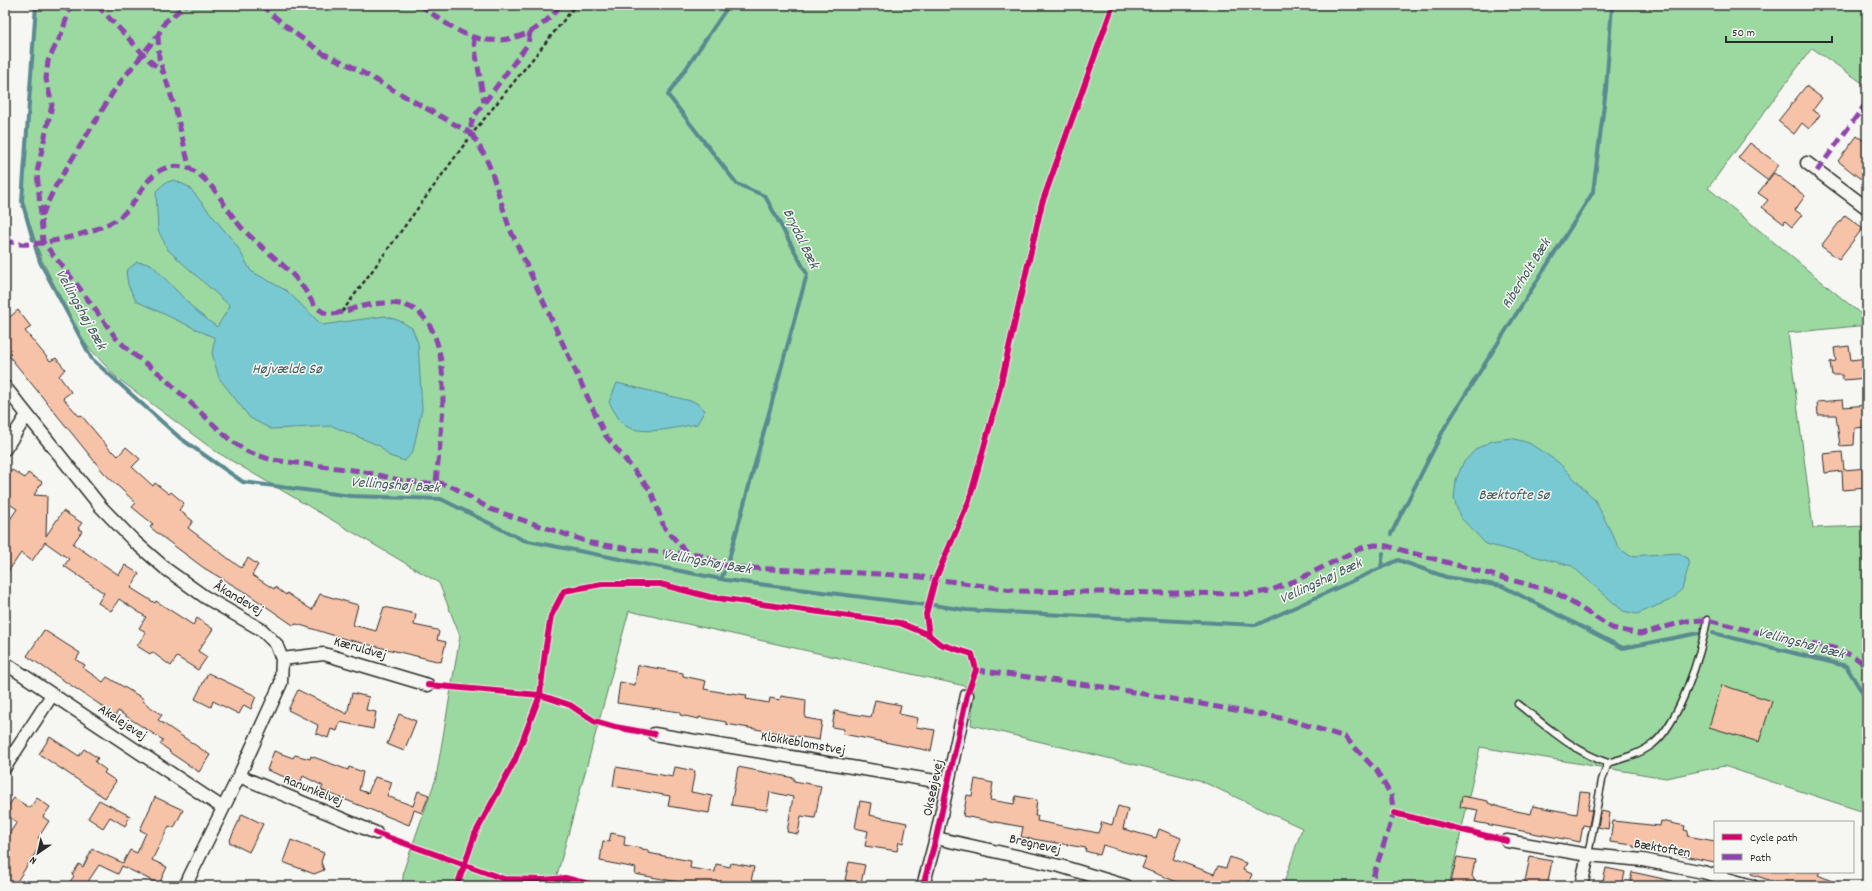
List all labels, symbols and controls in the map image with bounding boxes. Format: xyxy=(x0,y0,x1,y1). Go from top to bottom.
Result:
scale bar xyxy=(1726,18,1832,44)
text: 50 m xyxy=(1732,25,1755,42)
water label: Brydal Bæk xyxy=(776,205,825,274)
water label: Riberholt Bæk xyxy=(1497,233,1558,313)
water label: Vellingshøj Bæk xyxy=(49,266,112,356)
water label: Højvælde Sø xyxy=(252,359,323,381)
water label: Vellingshøj Bæk xyxy=(350,472,442,500)
water label: Bæktofte Sø xyxy=(1479,485,1551,507)
water label: Vellingshøj Bæk xyxy=(661,544,755,582)
water label: Vellingshøj Bæk xyxy=(1276,552,1368,611)
street label: Åkandevej xyxy=(209,577,267,621)
water label: Vellingshøj Bæk xyxy=(1755,622,1849,667)
street label: Kæruldvej xyxy=(331,632,389,666)
street label: Akelejevej xyxy=(94,700,150,746)
street label: Klokkeblomstvej xyxy=(759,727,847,761)
street label: Okseøjevej xyxy=(918,758,950,818)
street label: Ranunkelvej xyxy=(280,770,346,812)
legend xyxy=(1714,821,1854,873)
street label: Bregnevej xyxy=(1007,829,1063,861)
text: Cycle path xyxy=(1750,830,1798,847)
north arrow xyxy=(18,833,58,873)
street label: Bæktoften xyxy=(1632,834,1692,864)
text: Path xyxy=(1750,850,1771,867)
text: N xyxy=(26,851,40,868)

